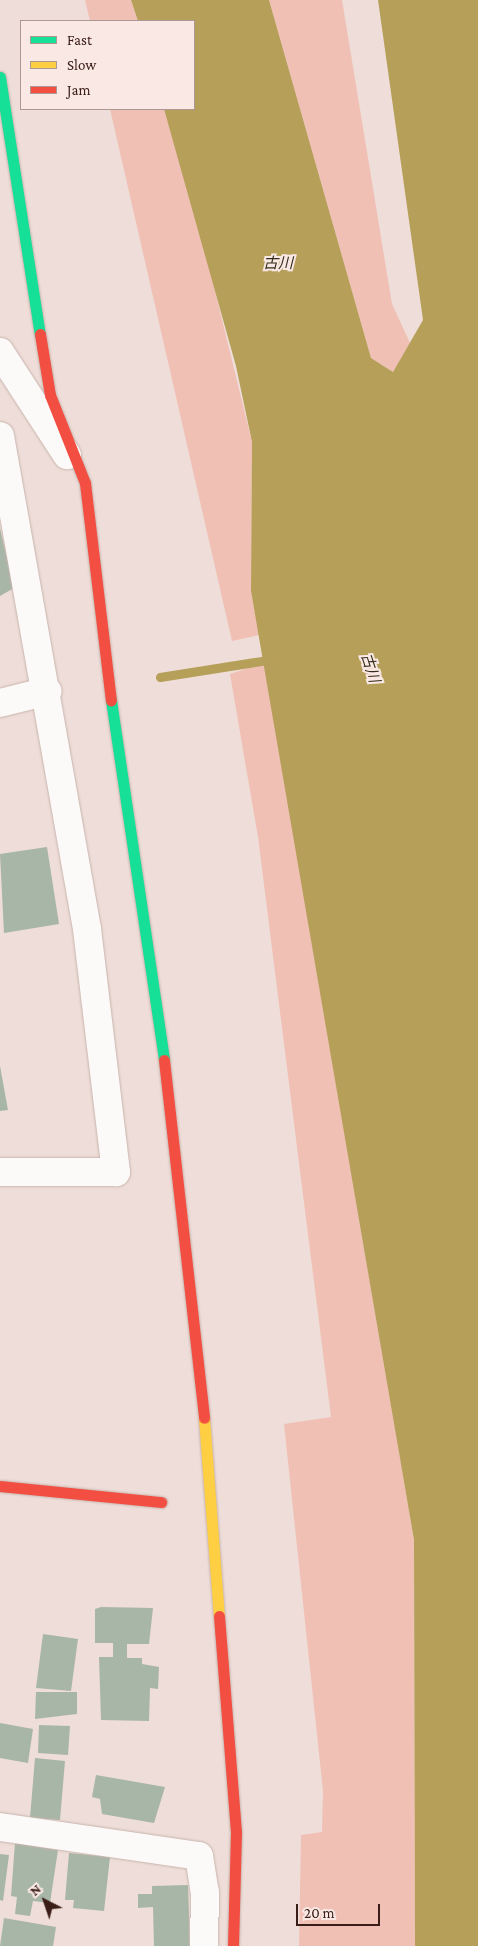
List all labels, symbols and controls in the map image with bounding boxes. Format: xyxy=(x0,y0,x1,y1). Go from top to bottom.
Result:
legend xyxy=(20,20,195,110)
text: Fast xyxy=(67,32,92,48)
text: Slow xyxy=(67,57,96,73)
text: Jam xyxy=(67,82,90,98)
water label: 古川 xyxy=(263,255,293,273)
water label: 古川 xyxy=(357,651,383,685)
north arrow xyxy=(20,1876,70,1926)
text: N xyxy=(26,1881,44,1899)
scale bar xyxy=(298,1894,382,1926)
text: 20 m xyxy=(304,1905,335,1921)

